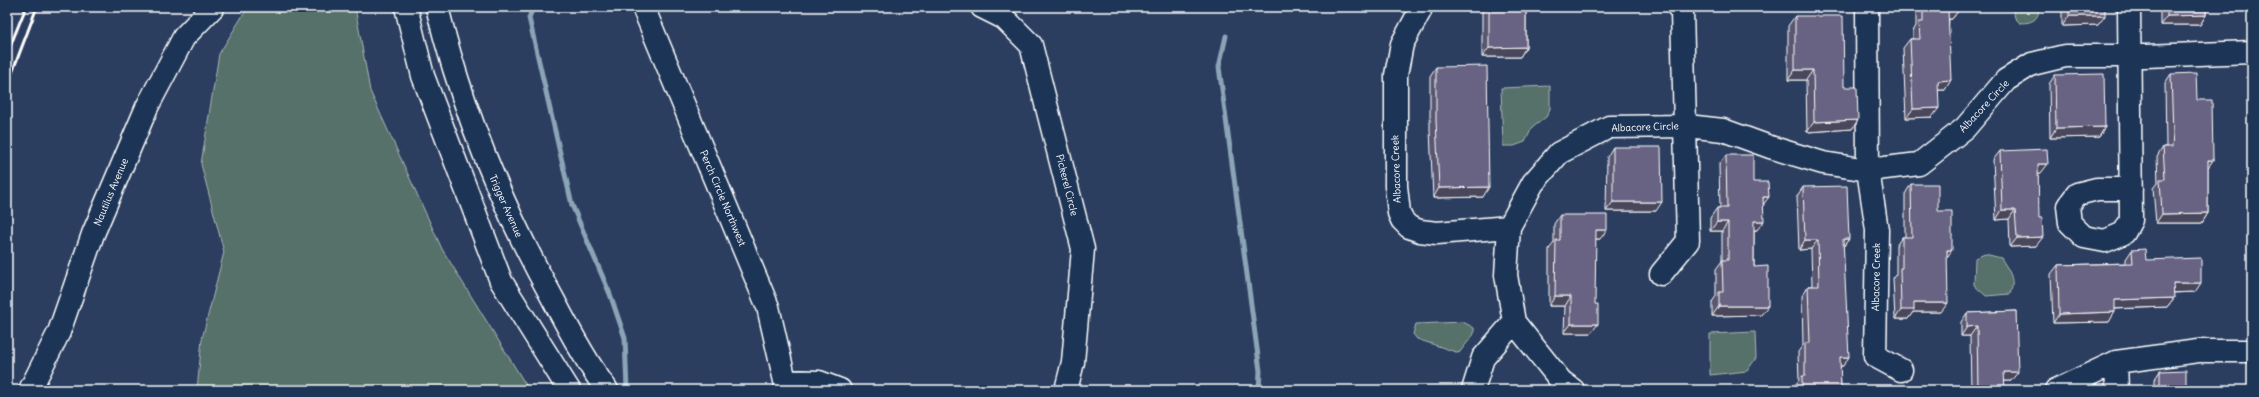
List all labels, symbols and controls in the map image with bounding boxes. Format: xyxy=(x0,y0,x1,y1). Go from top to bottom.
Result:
street label: Albacore Circle xyxy=(1956,77,2012,135)
street label: Albacore Circle xyxy=(1611,119,1679,135)
street label: Albacore Creek xyxy=(1388,135,1404,203)
street label: Perch Circle Northwest xyxy=(697,148,749,248)
street label: Pickerel Circle xyxy=(1053,153,1081,217)
street label: Nautilus Avenue xyxy=(91,156,131,228)
street label: Trigger Avenue xyxy=(486,173,526,239)
street label: Albacore Creek xyxy=(1869,243,1883,311)

